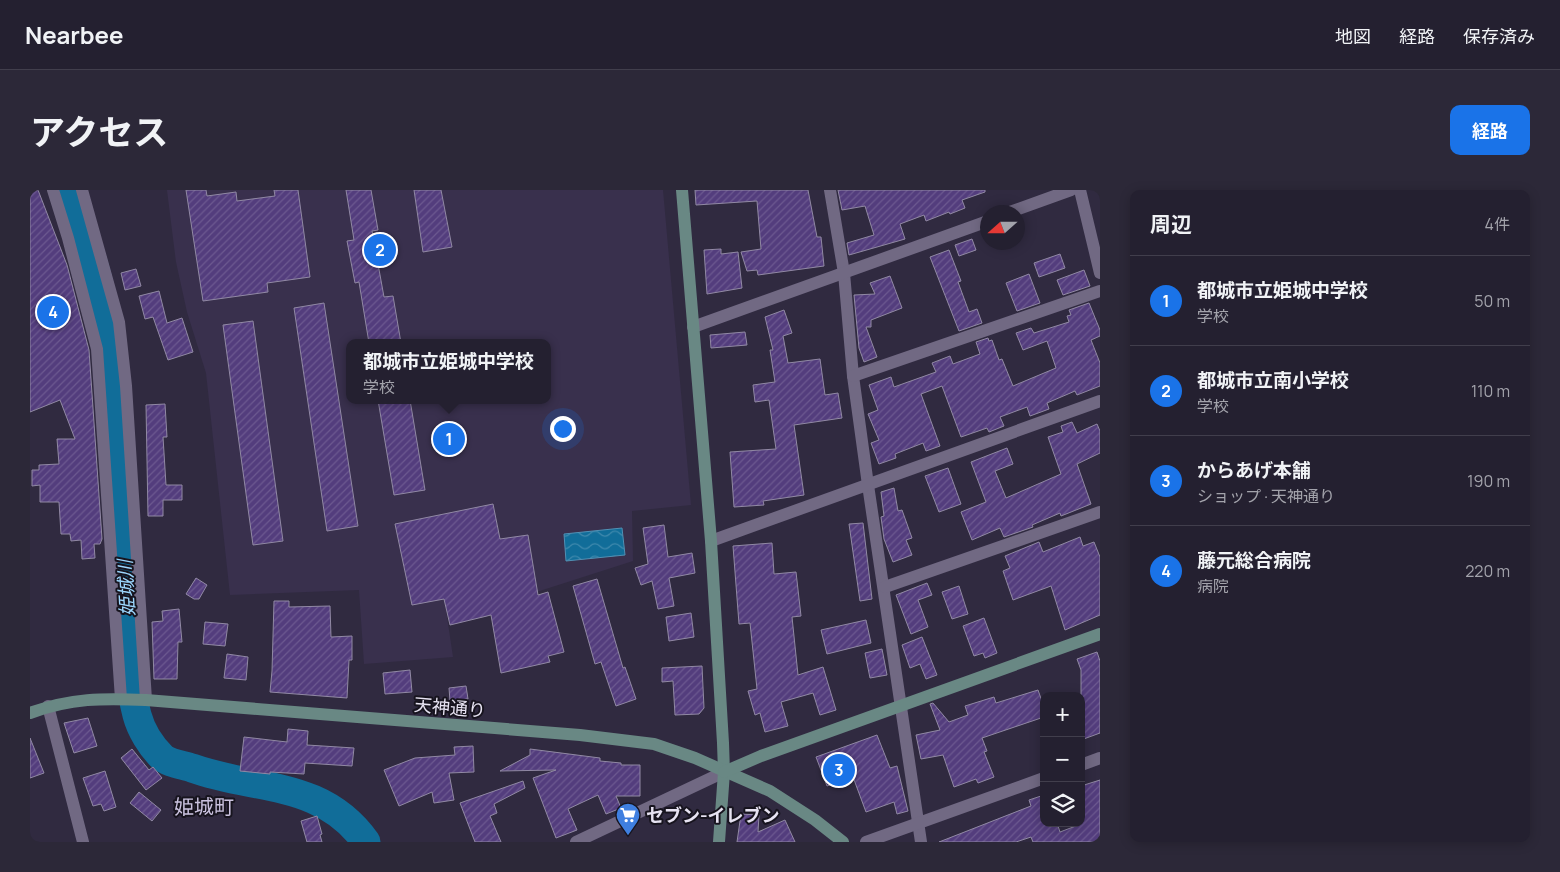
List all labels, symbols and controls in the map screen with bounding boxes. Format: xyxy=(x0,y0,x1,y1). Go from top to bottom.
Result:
text: Nearbee xyxy=(25,18,124,51)
text: 地図 xyxy=(1335,24,1371,48)
text: 経路 xyxy=(1399,24,1435,48)
text: 保存済み xyxy=(1463,24,1535,48)
button: 経路 xyxy=(1450,105,1530,155)
text: アクセス xyxy=(30,108,168,156)
north arrow xyxy=(980,205,1025,250)
text: 周辺 xyxy=(1150,210,1192,238)
text: 4件 xyxy=(1485,213,1510,235)
pin: 2 xyxy=(364,231,396,269)
text: 都城市立姫城中学校 xyxy=(1197,277,1368,303)
text: 1 xyxy=(1162,290,1170,312)
text: 50 m xyxy=(1474,290,1510,312)
pin: 4 xyxy=(37,293,69,331)
text: 学校 xyxy=(1197,305,1229,327)
popup xyxy=(346,339,551,404)
text: 都城市立姫城中学校 xyxy=(363,348,534,374)
text: 都城市立南小学校 xyxy=(1197,367,1349,393)
text: 学校 xyxy=(363,376,395,398)
text: 2 xyxy=(1161,380,1171,402)
text: 110 m xyxy=(1471,380,1510,402)
text: 学校 xyxy=(1197,395,1229,417)
your location xyxy=(550,416,576,442)
pin: 1 xyxy=(433,420,465,458)
text: からあげ本舗 xyxy=(1197,457,1311,483)
text: 3 xyxy=(1161,470,1171,492)
text: 190 m xyxy=(1467,470,1510,492)
text: ショップ · 天神通り xyxy=(1197,485,1335,507)
text: 藤元総合病院 xyxy=(1197,547,1311,573)
water label: 姫城川 xyxy=(111,557,140,617)
text: 4 xyxy=(1161,560,1171,582)
text: 220 m xyxy=(1465,560,1510,582)
text: 病院 xyxy=(1197,575,1229,597)
street label: 天神通り xyxy=(413,692,487,722)
map controls xyxy=(1040,692,1085,827)
button: + xyxy=(1040,692,1085,737)
button: − xyxy=(1040,737,1085,782)
pin: 3 xyxy=(823,751,855,789)
button: layers xyxy=(1040,782,1085,827)
district label: 姫城町 xyxy=(174,793,234,820)
supermarket icon: セブン-イレブン xyxy=(615,802,641,836)
place label: セブン-イレブン xyxy=(646,803,780,827)

